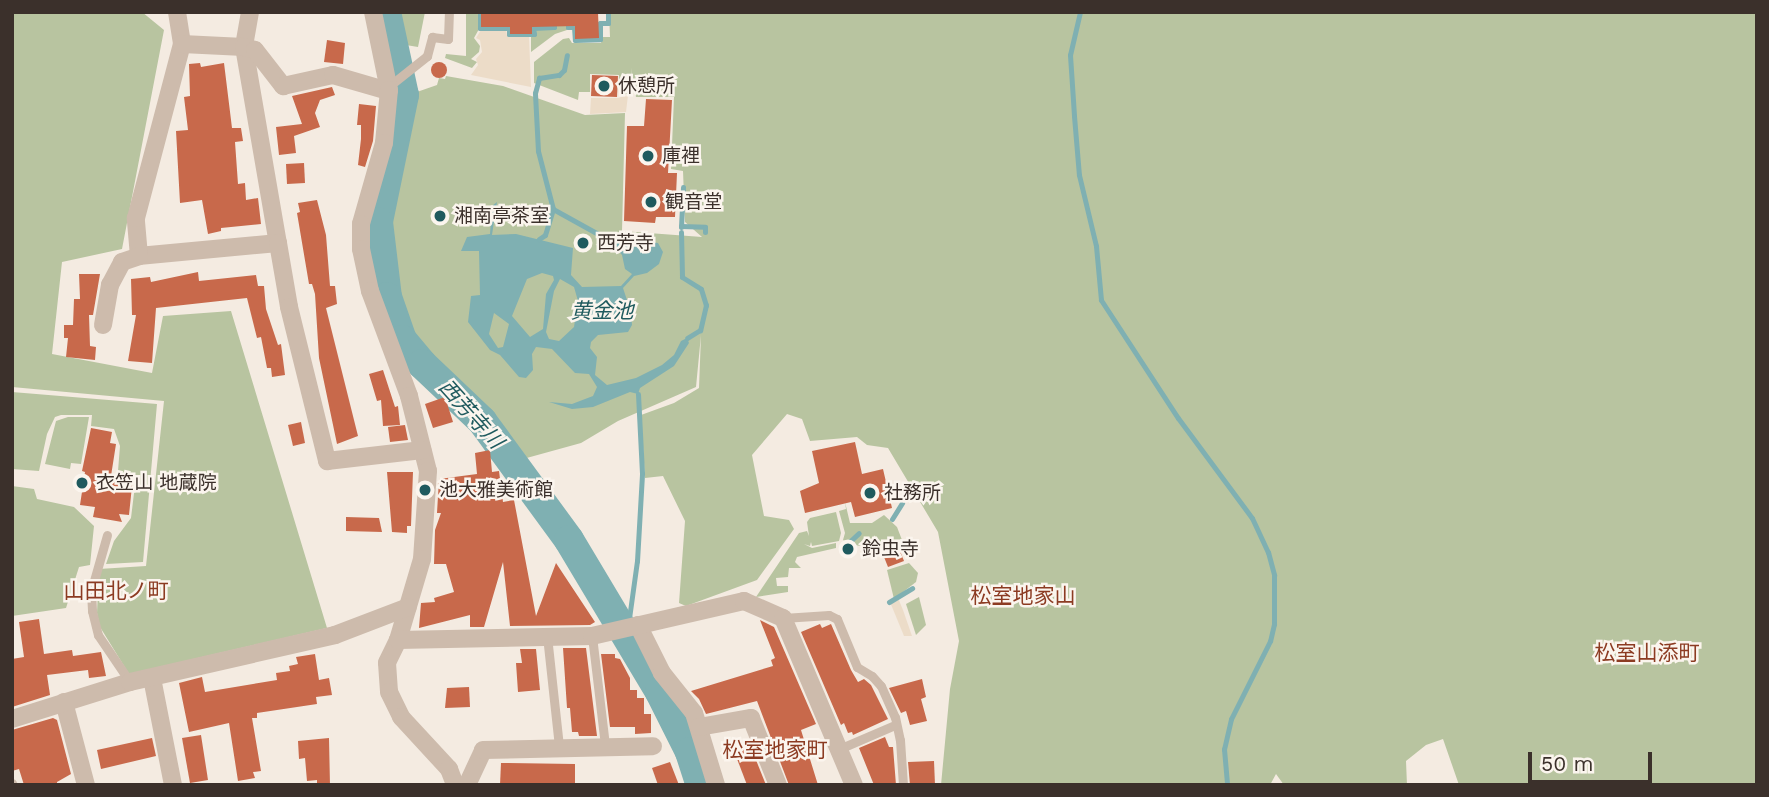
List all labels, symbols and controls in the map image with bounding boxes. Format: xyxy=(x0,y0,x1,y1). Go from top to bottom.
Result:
place label: 休憩所 xyxy=(618,75,675,97)
marker: 休憩所 xyxy=(596,78,612,94)
place label: 庫裡 xyxy=(662,145,700,167)
marker: 庫裡 xyxy=(640,148,656,164)
place label: 観音堂 xyxy=(665,191,722,213)
marker: 観音堂 xyxy=(643,194,659,210)
place label: 湘南亭茶室 xyxy=(454,205,549,227)
marker: 湘南亭茶室 xyxy=(432,208,448,224)
place label: 西芳寺 xyxy=(597,232,654,254)
marker: 西芳寺 xyxy=(575,235,591,251)
water label: 黄金池 xyxy=(571,298,633,324)
water label: 西芳寺川 xyxy=(434,374,508,454)
place label: 衣笠山 地蔵院 xyxy=(96,472,216,494)
marker: 衣笠山 地蔵院 xyxy=(74,475,90,491)
place label: 池大雅美術館 xyxy=(439,479,553,501)
marker: 池大雅美術館 xyxy=(417,482,433,498)
place label: 社務所 xyxy=(884,482,941,504)
marker: 社務所 xyxy=(862,485,878,501)
place label: 鈴虫寺 xyxy=(862,538,919,560)
marker: 鈴虫寺 xyxy=(840,541,856,557)
district label: 山田北ノ町 xyxy=(64,578,168,604)
district label: 松室地家山 xyxy=(971,583,1075,609)
district label: 松室山添町 xyxy=(1595,640,1699,666)
district label: 松室地家町 xyxy=(723,737,827,763)
scale bar xyxy=(1531,738,1655,782)
text: 50 m xyxy=(1541,751,1593,776)

